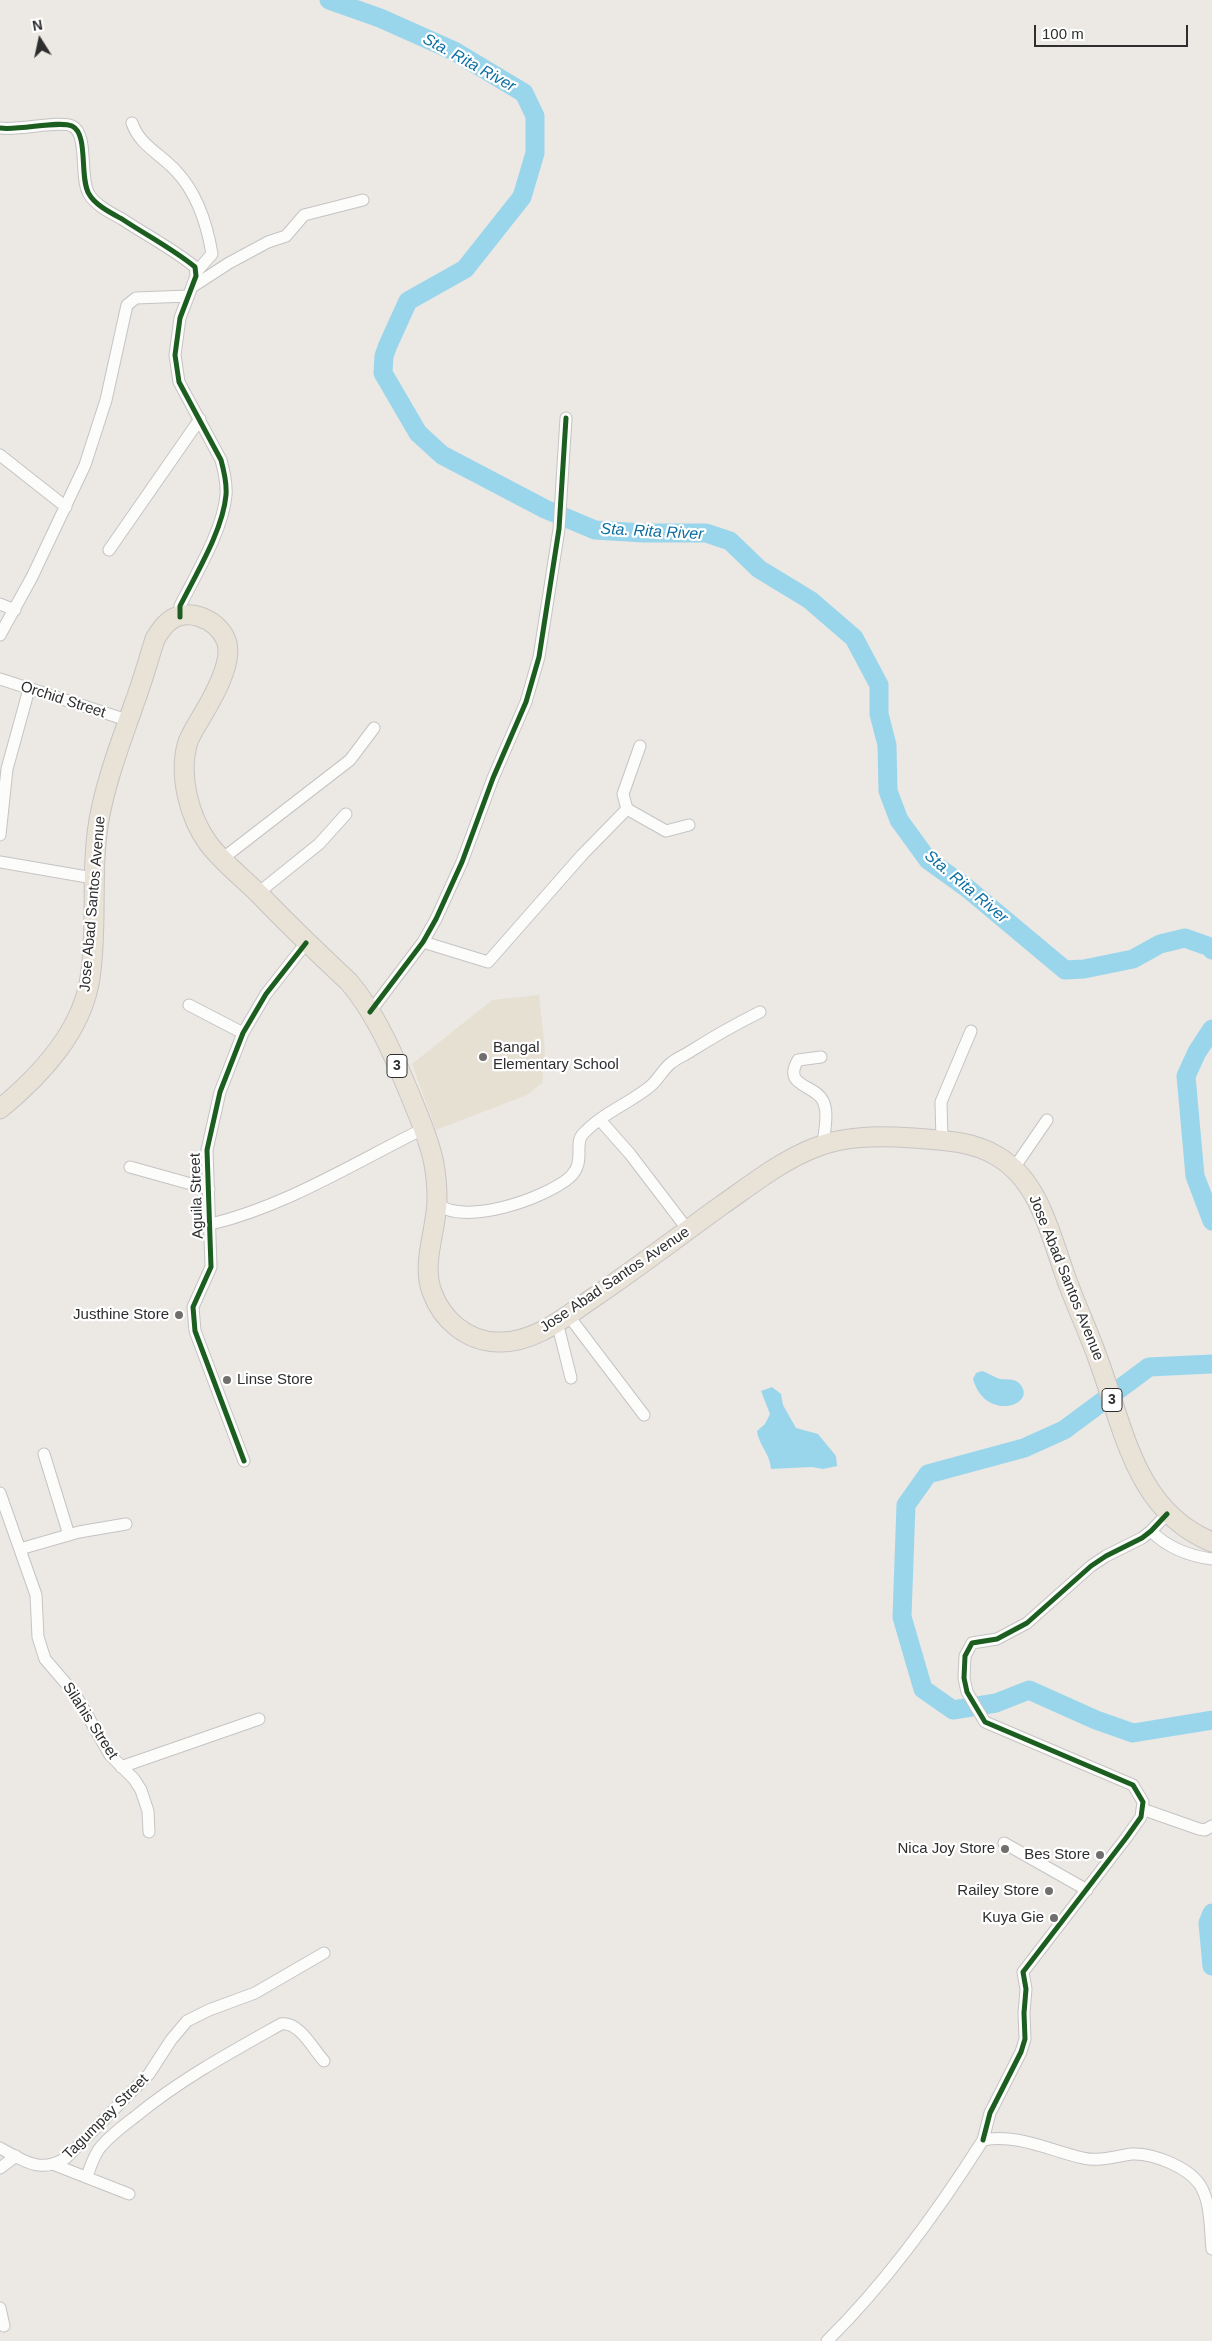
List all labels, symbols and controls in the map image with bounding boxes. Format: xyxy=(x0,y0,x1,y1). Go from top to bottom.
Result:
north arrow xyxy=(15,15,65,65)
scale bar xyxy=(1037,15,1191,47)
text: N xyxy=(31,16,44,34)
text: 100 m xyxy=(1042,25,1084,42)
water label: Sta. Rita River xyxy=(419,30,519,96)
water label: Sta. Rita River xyxy=(600,520,704,544)
street label: Orchid Street xyxy=(18,678,108,722)
street label: Jose Abad Santos Avenue xyxy=(76,815,110,993)
water label: Sta. Rita River xyxy=(920,846,1012,928)
place label: Bangal Elementary School xyxy=(493,1039,619,1074)
marker: Bangal Elementary School xyxy=(477,1051,489,1063)
road number: 3 xyxy=(387,1054,407,1078)
street label: Aguila Street xyxy=(187,1153,207,1239)
street label: Jose Abad Santos Avenue xyxy=(1025,1193,1107,1363)
street label: Jose Abad Santos Avenue xyxy=(537,1223,693,1337)
place label: Justhine Store xyxy=(73,1306,169,1324)
marker: Justhine Store xyxy=(173,1309,185,1321)
place label: Linse Store xyxy=(237,1371,313,1389)
marker: Linse Store xyxy=(221,1374,233,1386)
road number: 3 xyxy=(1102,1388,1122,1412)
street label: Silahis Street xyxy=(58,1679,122,1763)
place label: Nica Joy Store xyxy=(897,1840,995,1858)
marker: Nica Joy Store xyxy=(999,1843,1011,1855)
place label: Bes Store xyxy=(1024,1846,1090,1864)
marker: Bes Store xyxy=(1094,1849,1106,1861)
place label: Railey Store xyxy=(957,1882,1039,1900)
marker: Railey Store xyxy=(1043,1885,1055,1897)
place label: Kuya Gie xyxy=(982,1909,1044,1927)
marker: Kuya Gie xyxy=(1048,1912,1060,1924)
street label: Tagumpay Street xyxy=(60,2071,152,2163)

